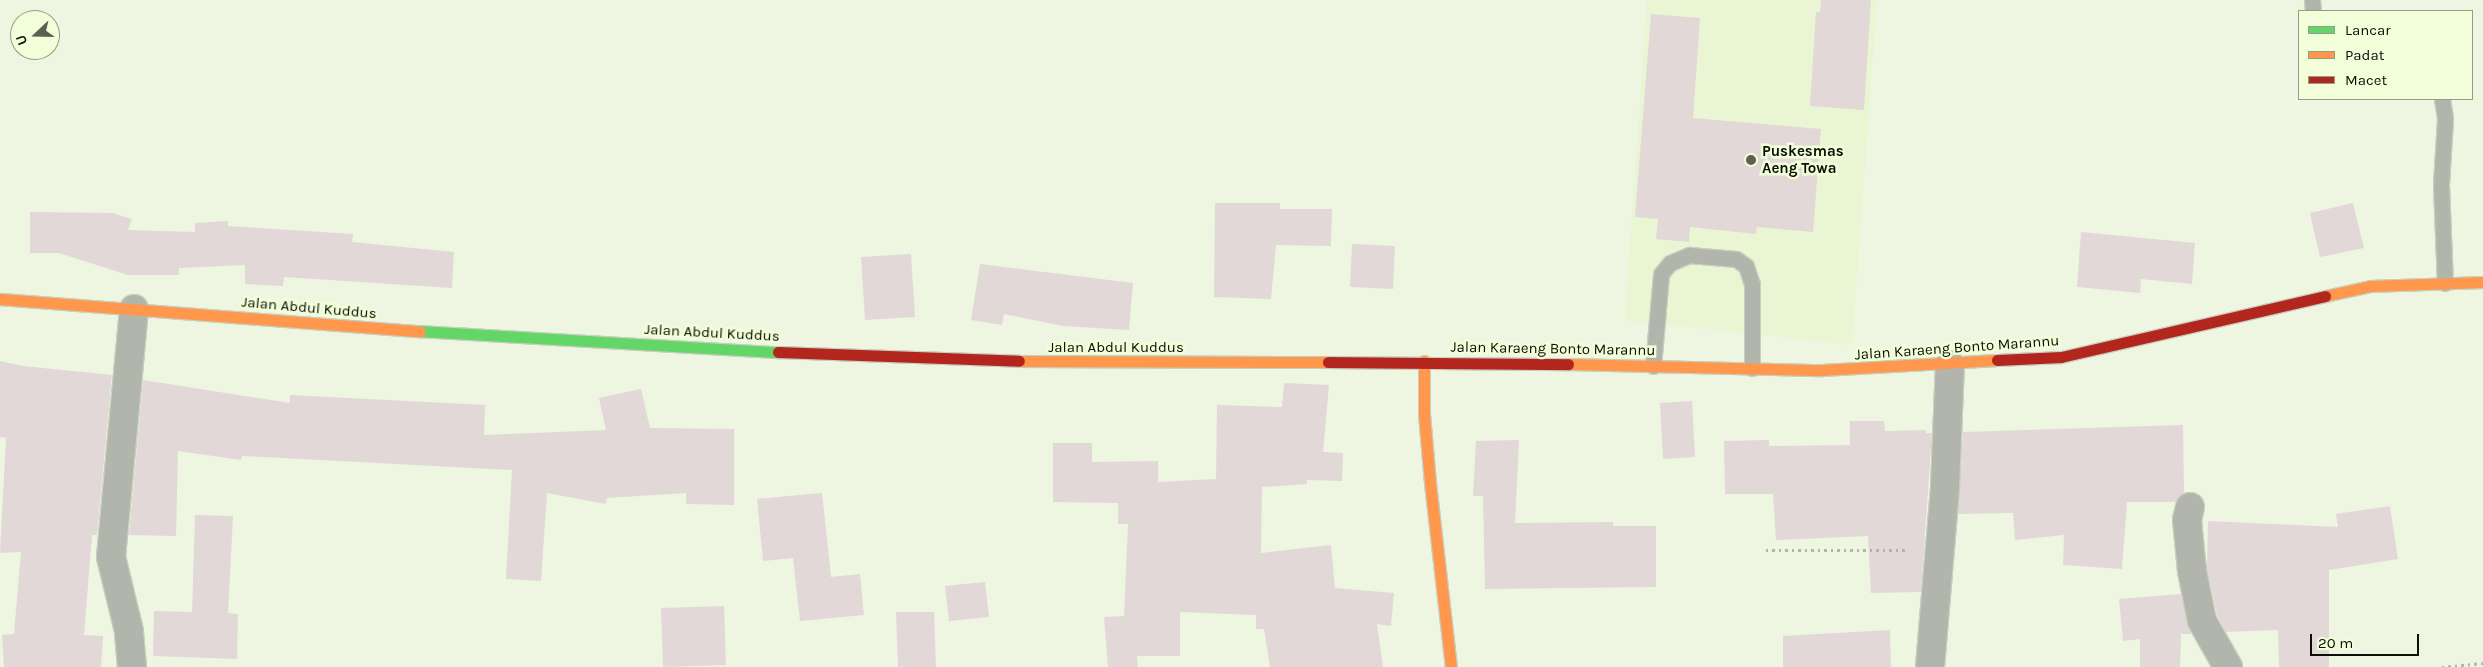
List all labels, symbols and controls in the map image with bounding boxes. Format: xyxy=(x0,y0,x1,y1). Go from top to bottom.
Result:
north arrow xyxy=(10,10,60,60)
legend xyxy=(2298,10,2473,100)
text: Lancar xyxy=(2345,21,2391,39)
text: U xyxy=(12,33,31,48)
text: Padat xyxy=(2345,46,2384,64)
text: Macet xyxy=(2345,71,2387,89)
place label: Puskesmas Aeng Towa xyxy=(1762,142,1844,177)
marker: Puskesmas Aeng Towa xyxy=(1744,153,1758,167)
street label: Jalan Abdul Kuddus xyxy=(241,293,377,323)
street label: Jalan Abdul Kuddus xyxy=(644,320,780,346)
street label: Jalan Karaeng Bonto Marannu xyxy=(1854,332,2060,364)
street label: Jalan Karaeng Bonto Marannu xyxy=(1450,338,1656,360)
street label: Jalan Abdul Kuddus xyxy=(1048,339,1184,357)
scale bar xyxy=(2313,624,2422,656)
text: 20 m xyxy=(2318,634,2353,652)

